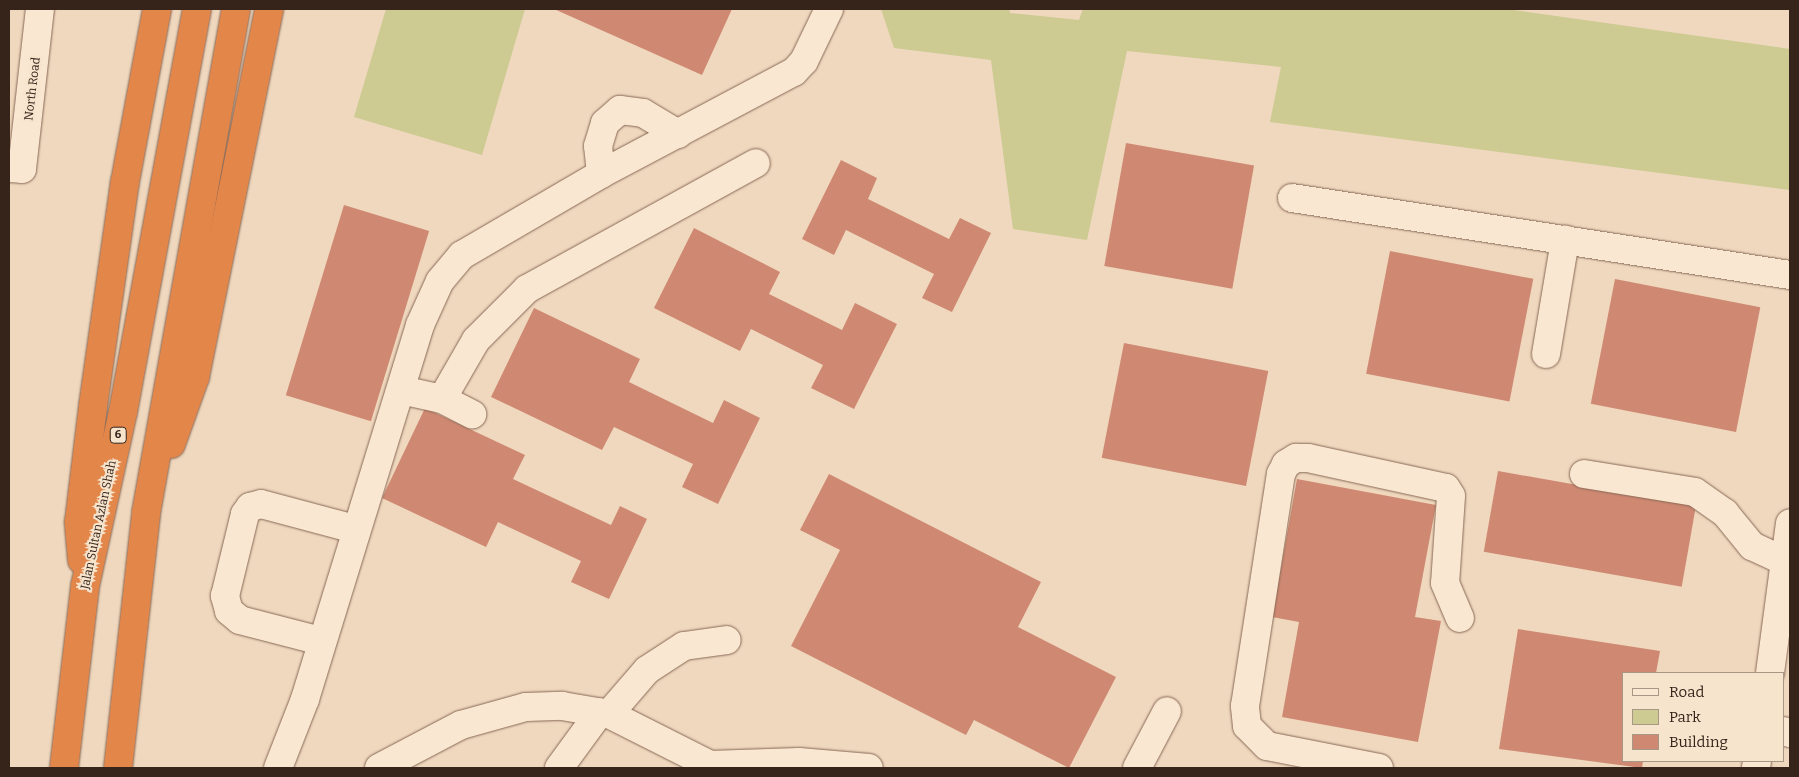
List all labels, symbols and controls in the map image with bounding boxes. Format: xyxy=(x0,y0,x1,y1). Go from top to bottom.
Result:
street label: North Road xyxy=(22,56,44,122)
road number: 6 xyxy=(109,426,127,444)
street label: Jalan Sultan Azlan Shah xyxy=(78,459,120,591)
legend xyxy=(1622,672,1784,762)
text: Road xyxy=(1669,683,1704,701)
text: Park xyxy=(1669,708,1701,726)
text: Building xyxy=(1669,733,1728,751)

